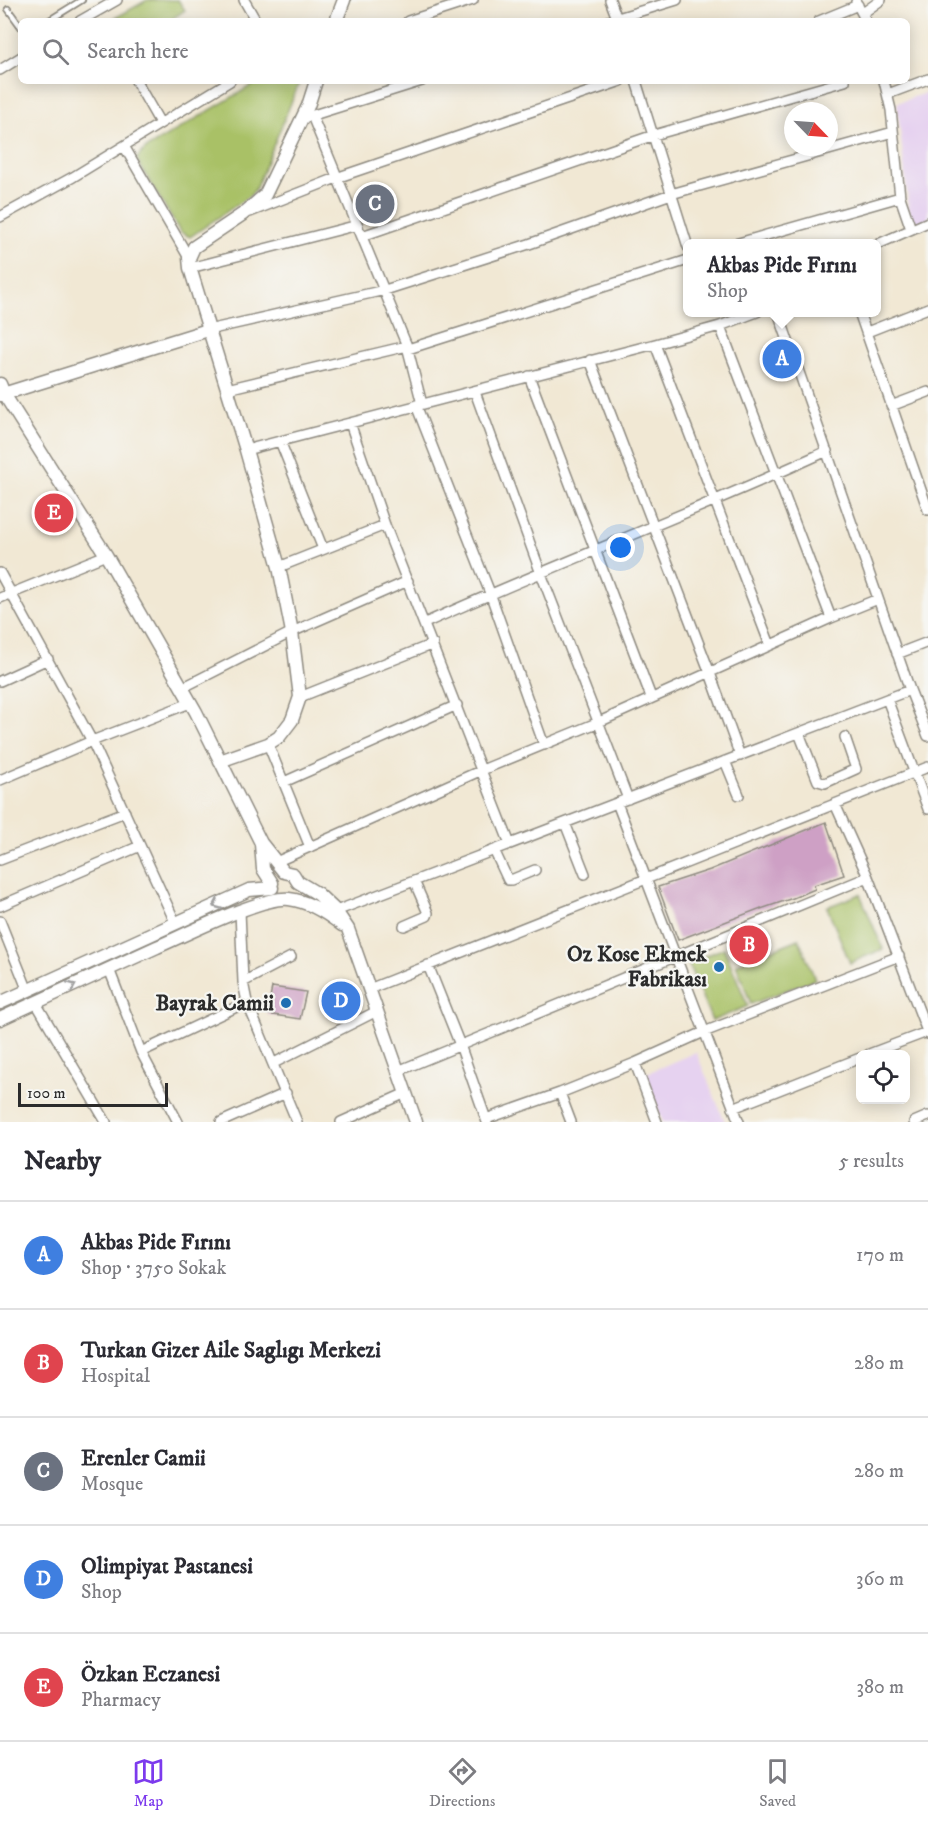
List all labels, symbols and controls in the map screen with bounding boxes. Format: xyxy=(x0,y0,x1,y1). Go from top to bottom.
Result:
search box xyxy=(18,18,910,84)
icon: search xyxy=(39,35,72,68)
text: Search here xyxy=(87,38,189,65)
north arrow xyxy=(784,102,838,156)
pin: C xyxy=(356,182,394,226)
popup xyxy=(683,239,881,317)
text: Akbas Pide Fırını xyxy=(707,252,857,279)
text: Shop xyxy=(707,279,748,304)
pin: A xyxy=(762,336,802,382)
pin: E xyxy=(34,490,74,536)
your location xyxy=(606,533,635,562)
one-way arrow xyxy=(212,898,223,910)
pin: B xyxy=(730,922,768,968)
place label: Oz Kose Ekmek Fabrikası xyxy=(567,941,708,993)
marker: Oz Kose Ekmek Fabrikası xyxy=(712,960,726,974)
pin: D xyxy=(322,978,360,1024)
one-way arrow xyxy=(66,982,77,994)
place label: Bayrak Camii xyxy=(155,990,274,1017)
marker: Bayrak Camii xyxy=(279,996,293,1010)
map controls xyxy=(856,1050,910,1104)
button: locate xyxy=(856,1050,910,1104)
scale bar xyxy=(18,1080,168,1108)
text: 100 m xyxy=(27,1083,66,1103)
text: Nearby xyxy=(24,1145,101,1178)
text: 5 results xyxy=(839,1149,904,1174)
text: Akbas Pide Fırını xyxy=(81,1229,231,1256)
text: A xyxy=(37,1243,50,1268)
text: 170 m xyxy=(856,1243,904,1268)
text: Shop · 3750 Sokak xyxy=(81,1256,226,1281)
text: Turkan Gizer Aile Saglıgı Merkezi xyxy=(81,1337,381,1364)
text: B xyxy=(37,1351,50,1376)
text: 280 m xyxy=(854,1351,904,1376)
text: Hospital xyxy=(81,1364,150,1389)
text: Erenler Camii xyxy=(81,1445,206,1472)
text: C xyxy=(37,1459,50,1484)
text: 280 m xyxy=(854,1459,904,1484)
text: Mosque xyxy=(81,1472,143,1497)
text: Olimpiyat Pastanesi xyxy=(81,1553,253,1580)
text: D xyxy=(36,1567,51,1592)
text: 360 m xyxy=(856,1567,904,1592)
text: Shop xyxy=(81,1580,122,1605)
text: Özkan Eczanesi xyxy=(81,1661,220,1688)
text: E xyxy=(36,1675,51,1700)
text: 380 m xyxy=(856,1675,904,1700)
text: Pharmacy xyxy=(81,1688,161,1713)
tab: Map xyxy=(132,1755,165,1811)
tab: Directions xyxy=(429,1755,495,1811)
tab: Saved xyxy=(759,1755,796,1811)

